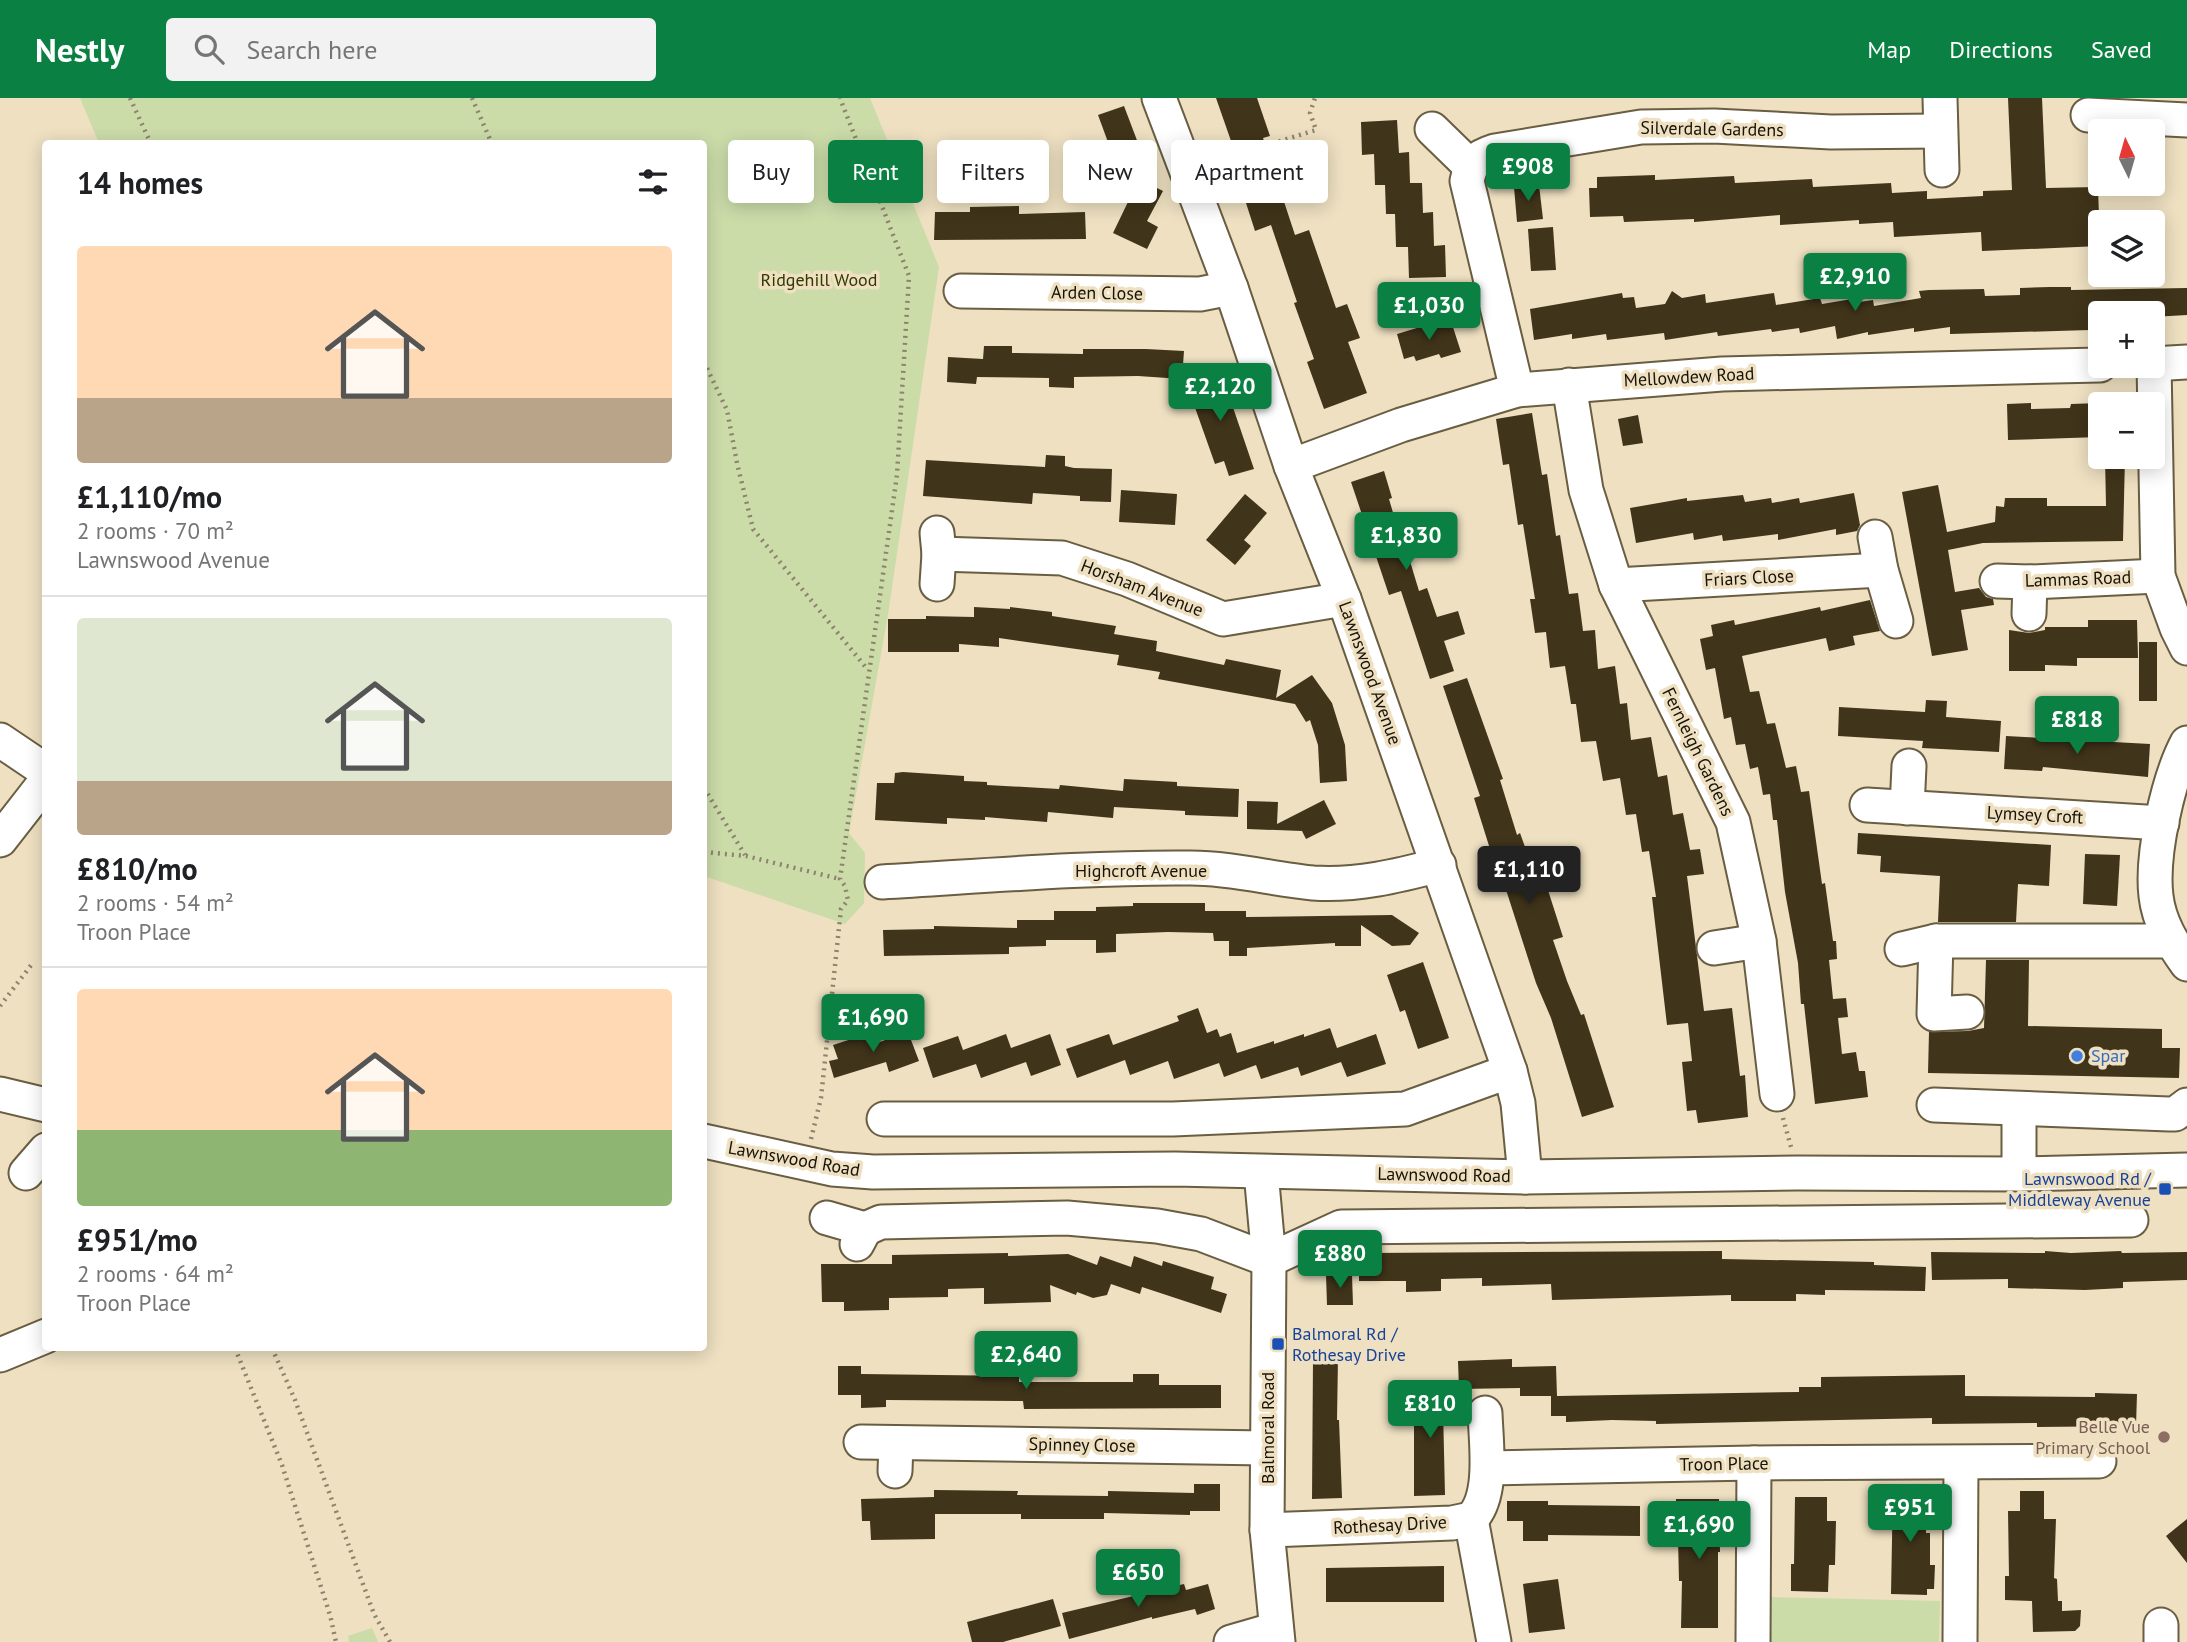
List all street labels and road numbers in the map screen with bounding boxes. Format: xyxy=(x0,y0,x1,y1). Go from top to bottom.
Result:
street label: Silverdale Gardens xyxy=(1640,116,1784,141)
street label: Arden Close xyxy=(1051,280,1143,305)
street label: Mellowdew Road xyxy=(1623,362,1755,391)
street label: Horsham Avenue xyxy=(1078,554,1207,621)
street label: Friars Close xyxy=(1704,564,1794,591)
street label: Lammas Road xyxy=(2024,565,2132,592)
street label: Lawnswood Avenue xyxy=(1334,598,1407,748)
street label: Fernleigh Gardens xyxy=(1657,684,1740,820)
street label: Lymsey Croft xyxy=(1986,800,2084,829)
street label: Highcroft Avenue xyxy=(1075,859,1207,882)
street label: Lawnswood Road xyxy=(726,1136,862,1181)
street label: Lawnswood Road xyxy=(1377,1162,1511,1187)
street label: Balmoral Road xyxy=(1256,1372,1279,1484)
street label: Spinney Close xyxy=(1028,1432,1136,1457)
street label: Troon Place xyxy=(1679,1451,1769,1476)
street label: Rothesay Drive xyxy=(1332,1510,1447,1539)

